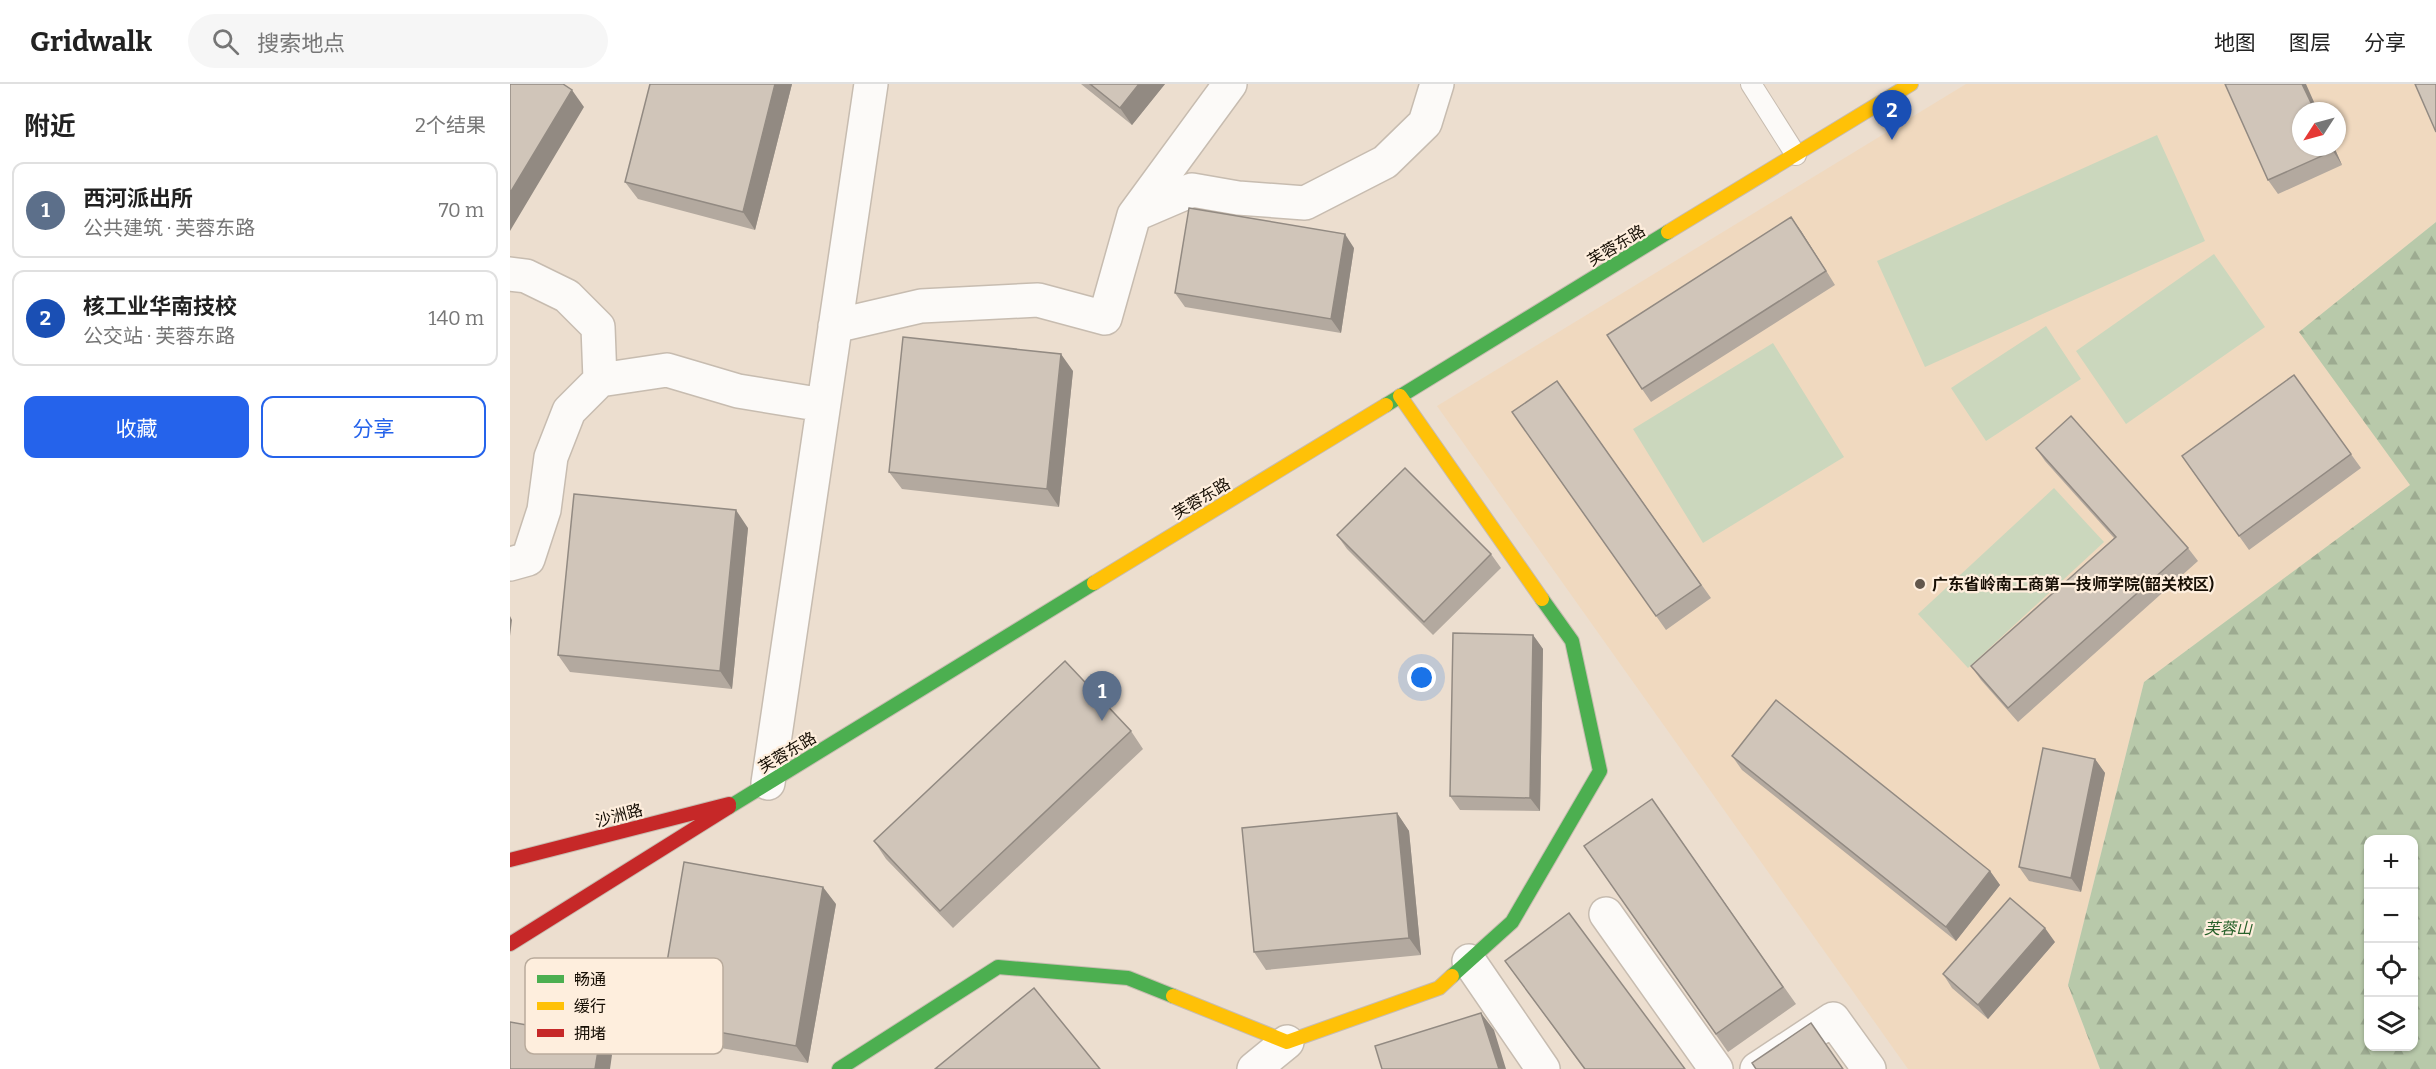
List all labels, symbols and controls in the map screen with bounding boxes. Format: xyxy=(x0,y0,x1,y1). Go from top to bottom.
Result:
search box xyxy=(188,14,608,68)
text: Gridwalk xyxy=(30,25,152,58)
icon: search xyxy=(209,25,242,58)
text: 搜索地点 xyxy=(257,30,345,57)
text: 地图 xyxy=(2214,30,2256,56)
text: 图层 xyxy=(2289,30,2331,56)
text: 分享 xyxy=(2364,30,2406,56)
pin: 2 xyxy=(1872,91,1912,140)
north arrow xyxy=(2292,102,2346,156)
text: 附近 xyxy=(24,111,76,142)
text: 2个结果 xyxy=(415,113,486,137)
text: 西河派出所 xyxy=(83,185,193,212)
text: 1 xyxy=(41,198,50,222)
text: 70 m xyxy=(438,198,484,222)
text: 公共建筑 · 芙蓉东路 xyxy=(83,216,255,240)
street label: 芙蓉东路 xyxy=(1584,221,1649,270)
text: 核工业华南技校 xyxy=(83,293,237,320)
text: 2 xyxy=(40,306,51,330)
text: 140 m xyxy=(428,306,484,330)
text: 公交站 · 芙蓉东路 xyxy=(83,324,235,348)
button: 收藏 xyxy=(24,396,249,458)
button: 分享 xyxy=(261,396,486,458)
street label: 芙蓉东路 xyxy=(1169,474,1234,523)
place label: 广东省岭南工商第一技师学院(韶关校区) xyxy=(1932,575,2214,594)
marker: 广东省岭南工商第一技师学院(韶关校区) xyxy=(1913,577,1927,591)
your location xyxy=(1407,663,1436,692)
pin: 1 xyxy=(1082,672,1122,721)
street label: 芙蓉东路 xyxy=(755,728,820,777)
street label: 沙洲路 xyxy=(593,800,645,831)
map controls xyxy=(2364,835,2418,1051)
button: + xyxy=(2364,835,2418,889)
button: − xyxy=(2364,889,2418,943)
park label: 芙蓉山 xyxy=(2204,919,2253,938)
button: locate xyxy=(2364,943,2418,997)
legend xyxy=(525,958,723,1054)
text: 畅通 xyxy=(574,970,606,989)
text: 缓行 xyxy=(574,997,606,1016)
button: layers xyxy=(2364,997,2418,1051)
text: 拥堵 xyxy=(574,1024,606,1043)

